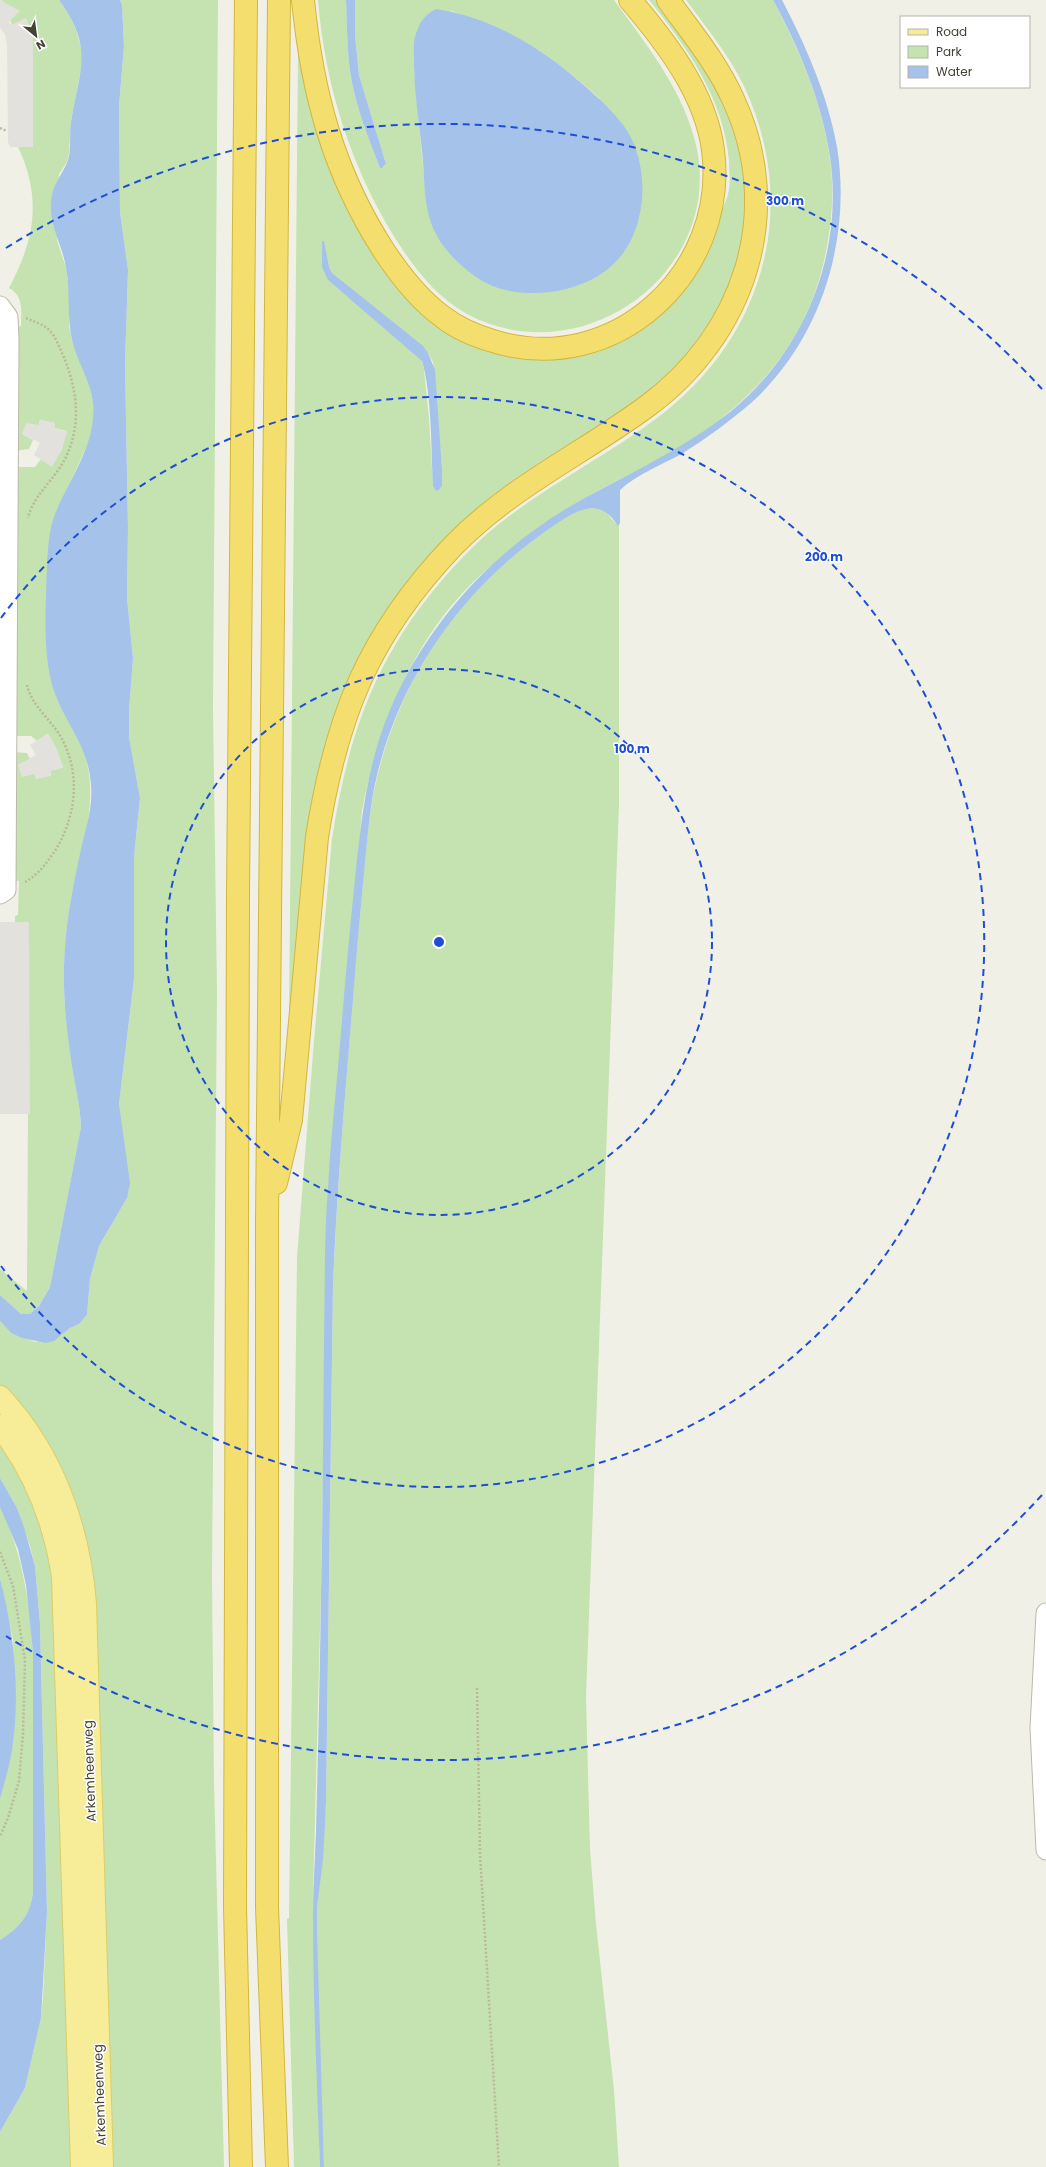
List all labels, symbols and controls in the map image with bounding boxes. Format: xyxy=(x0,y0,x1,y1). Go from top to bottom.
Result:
north arrow xyxy=(16,16,56,56)
legend xyxy=(900,16,1030,88)
text: Road xyxy=(936,23,967,40)
text: N xyxy=(33,36,48,54)
text: Park xyxy=(936,43,963,60)
text: Water xyxy=(936,63,973,80)
text: 300 m xyxy=(766,192,804,209)
text: 200 m xyxy=(805,548,843,565)
text: 100 m xyxy=(614,740,650,757)
centre of rings xyxy=(432,935,446,949)
street label: Arkemheenweg xyxy=(78,1720,101,1822)
street label: Arkemheenweg xyxy=(88,2044,111,2146)

